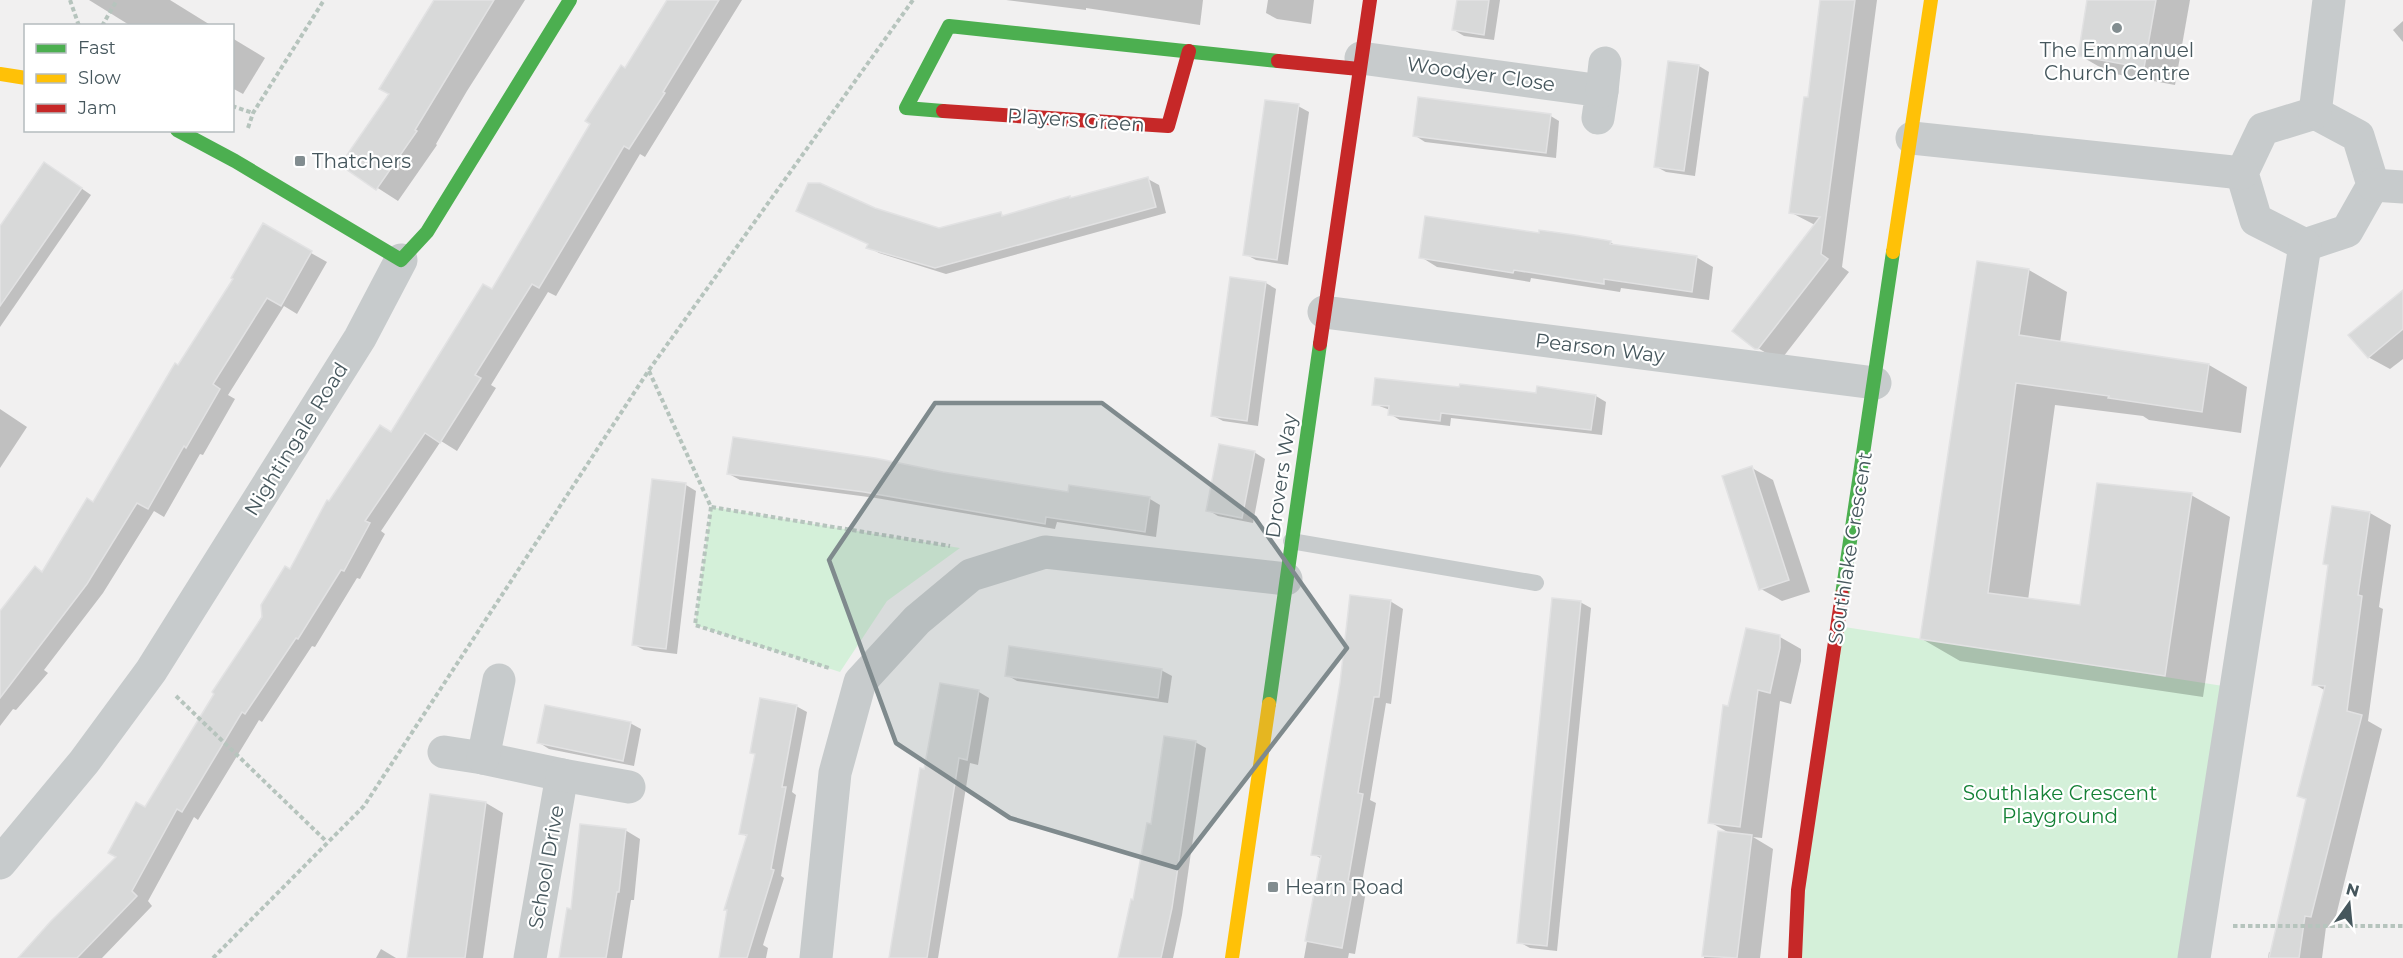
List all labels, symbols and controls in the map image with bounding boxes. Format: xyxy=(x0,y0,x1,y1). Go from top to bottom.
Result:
marker: The Emmanuel Church Centre xyxy=(2110,21,2124,35)
legend xyxy=(24,24,234,132)
text: Fast xyxy=(78,37,116,59)
place label: The Emmanuel Church Centre xyxy=(2040,38,2194,85)
street label: Woodyer Close xyxy=(1405,52,1557,96)
text: Slow xyxy=(78,67,121,89)
text: Jam xyxy=(77,97,117,119)
street label: Players Green xyxy=(1007,103,1145,137)
place label: Thatchers xyxy=(312,149,411,173)
marker: Thatchers xyxy=(293,154,307,168)
street label: Pearson Way xyxy=(1534,328,1666,368)
street label: Nightingale Road xyxy=(239,358,353,520)
street label: Drovers Way xyxy=(1260,412,1302,540)
street label: Southlake Crescent xyxy=(1823,450,1877,646)
park label: Southlake Crescent Playground xyxy=(1963,781,2157,828)
street label: School Drive xyxy=(523,803,569,931)
north arrow xyxy=(2319,874,2379,934)
place label: Hearn Road xyxy=(1285,875,1404,899)
text: N xyxy=(2344,879,2361,901)
marker: Hearn Road xyxy=(1266,880,1280,894)

